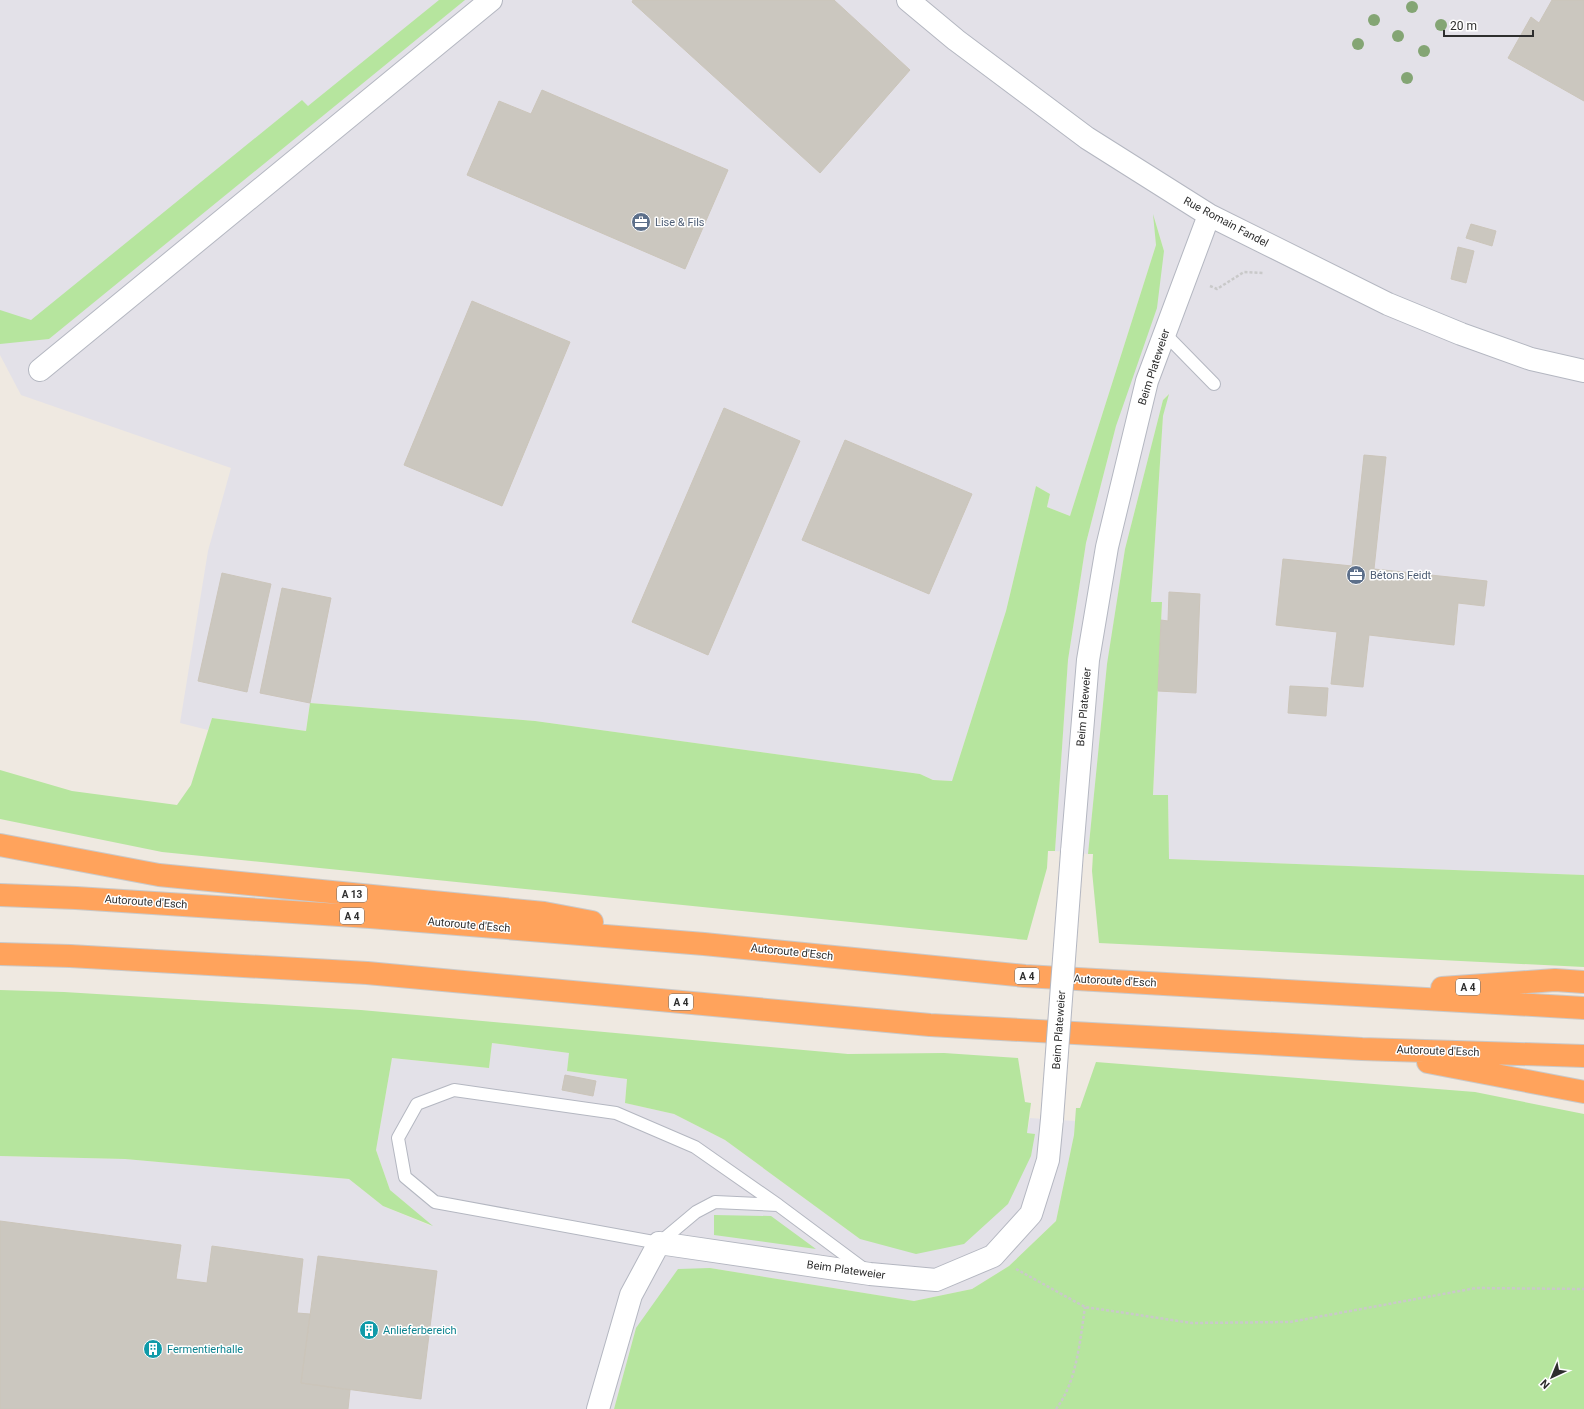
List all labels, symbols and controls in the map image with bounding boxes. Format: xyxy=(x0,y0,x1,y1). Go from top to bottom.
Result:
scale bar xyxy=(1444,12,1533,38)
text: 20 m xyxy=(1450,19,1477,33)
street label: Rue Romain Fandel xyxy=(1181,194,1271,250)
office icon: Lise & Fils xyxy=(630,211,652,233)
place label: Lise & Fils xyxy=(655,216,705,229)
street label: Beim Plateweier xyxy=(1136,327,1172,407)
office icon: Bétons Feidt xyxy=(1345,564,1367,586)
place label: Bétons Feidt xyxy=(1370,569,1432,582)
street label: Beim Plateweier xyxy=(1074,667,1094,747)
road number: A 13 xyxy=(337,886,367,902)
street label: Autoroute d'Esch xyxy=(104,893,188,911)
road number: A 4 xyxy=(340,908,364,924)
street label: Autoroute d'Esch xyxy=(427,915,511,935)
street label: Autoroute d'Esch xyxy=(750,941,834,963)
road number: A 4 xyxy=(1015,968,1039,984)
street label: Autoroute d'Esch xyxy=(1073,972,1157,990)
road number: A 4 xyxy=(1456,979,1480,995)
street label: Beim Plateweier xyxy=(1050,990,1068,1070)
road number: A 4 xyxy=(669,994,693,1010)
street label: Autoroute d'Esch xyxy=(1396,1043,1480,1059)
street label: Beim Plateweier xyxy=(806,1258,886,1282)
building icon: Anlieferbereich xyxy=(358,1319,380,1341)
place label: Anlieferbereich xyxy=(383,1324,457,1337)
building icon: Fermentierhalle xyxy=(142,1338,164,1360)
place label: Fermentierhalle xyxy=(167,1343,243,1356)
north arrow xyxy=(1532,1357,1572,1397)
text: N xyxy=(1538,1376,1553,1391)

